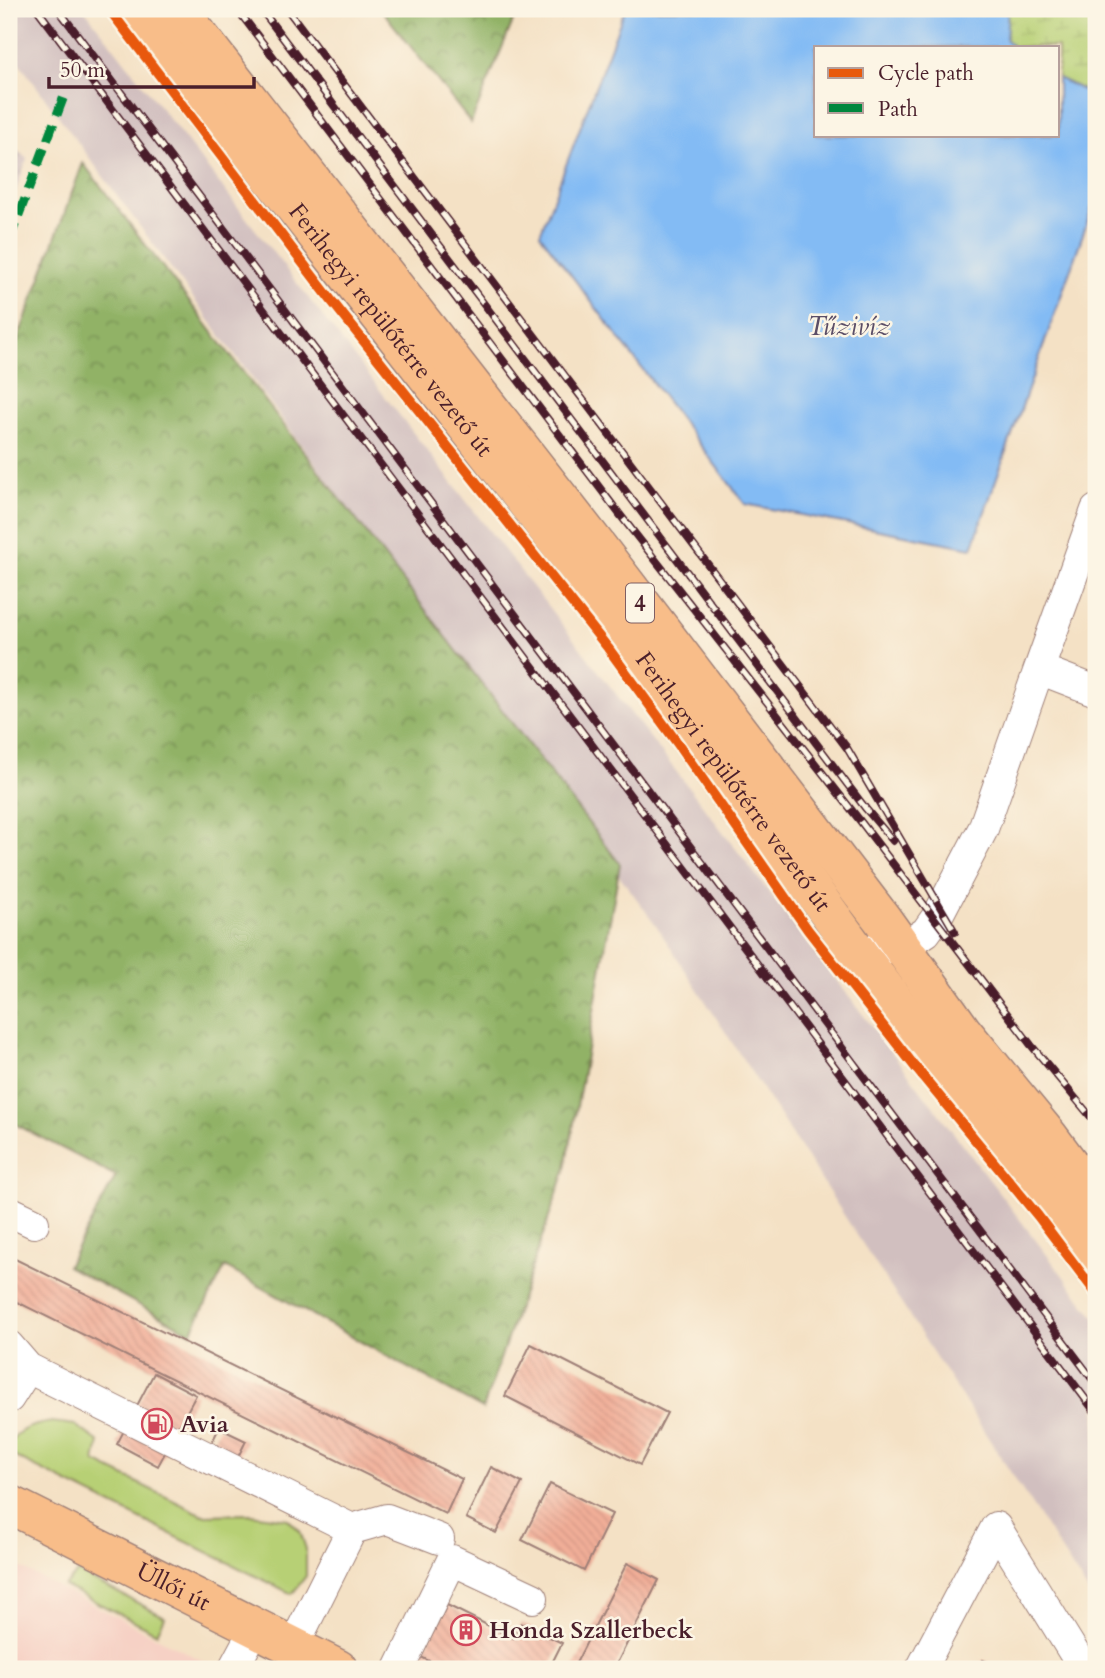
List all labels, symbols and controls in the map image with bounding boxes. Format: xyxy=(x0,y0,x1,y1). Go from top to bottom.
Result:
scale bar xyxy=(49,46,254,90)
legend xyxy=(814,46,1060,136)
text: 50 m xyxy=(60,56,105,85)
text: Cycle path xyxy=(878,59,974,88)
text: Path xyxy=(878,95,918,124)
street label: Ferihegyi repülőtérre vezető út xyxy=(281,196,501,464)
water label: Tűzivíz xyxy=(808,309,891,344)
road number: 4 xyxy=(626,583,654,622)
street label: Ferihegyi repülőtérre vezető út xyxy=(628,645,839,919)
fuel station icon: Avia xyxy=(140,1407,174,1441)
place label: Avia xyxy=(180,1408,229,1441)
street label: Üllői út xyxy=(131,1554,216,1619)
building icon: Honda Szallerbeck xyxy=(449,1613,483,1647)
place label: Honda Szallerbeck xyxy=(489,1614,693,1647)

